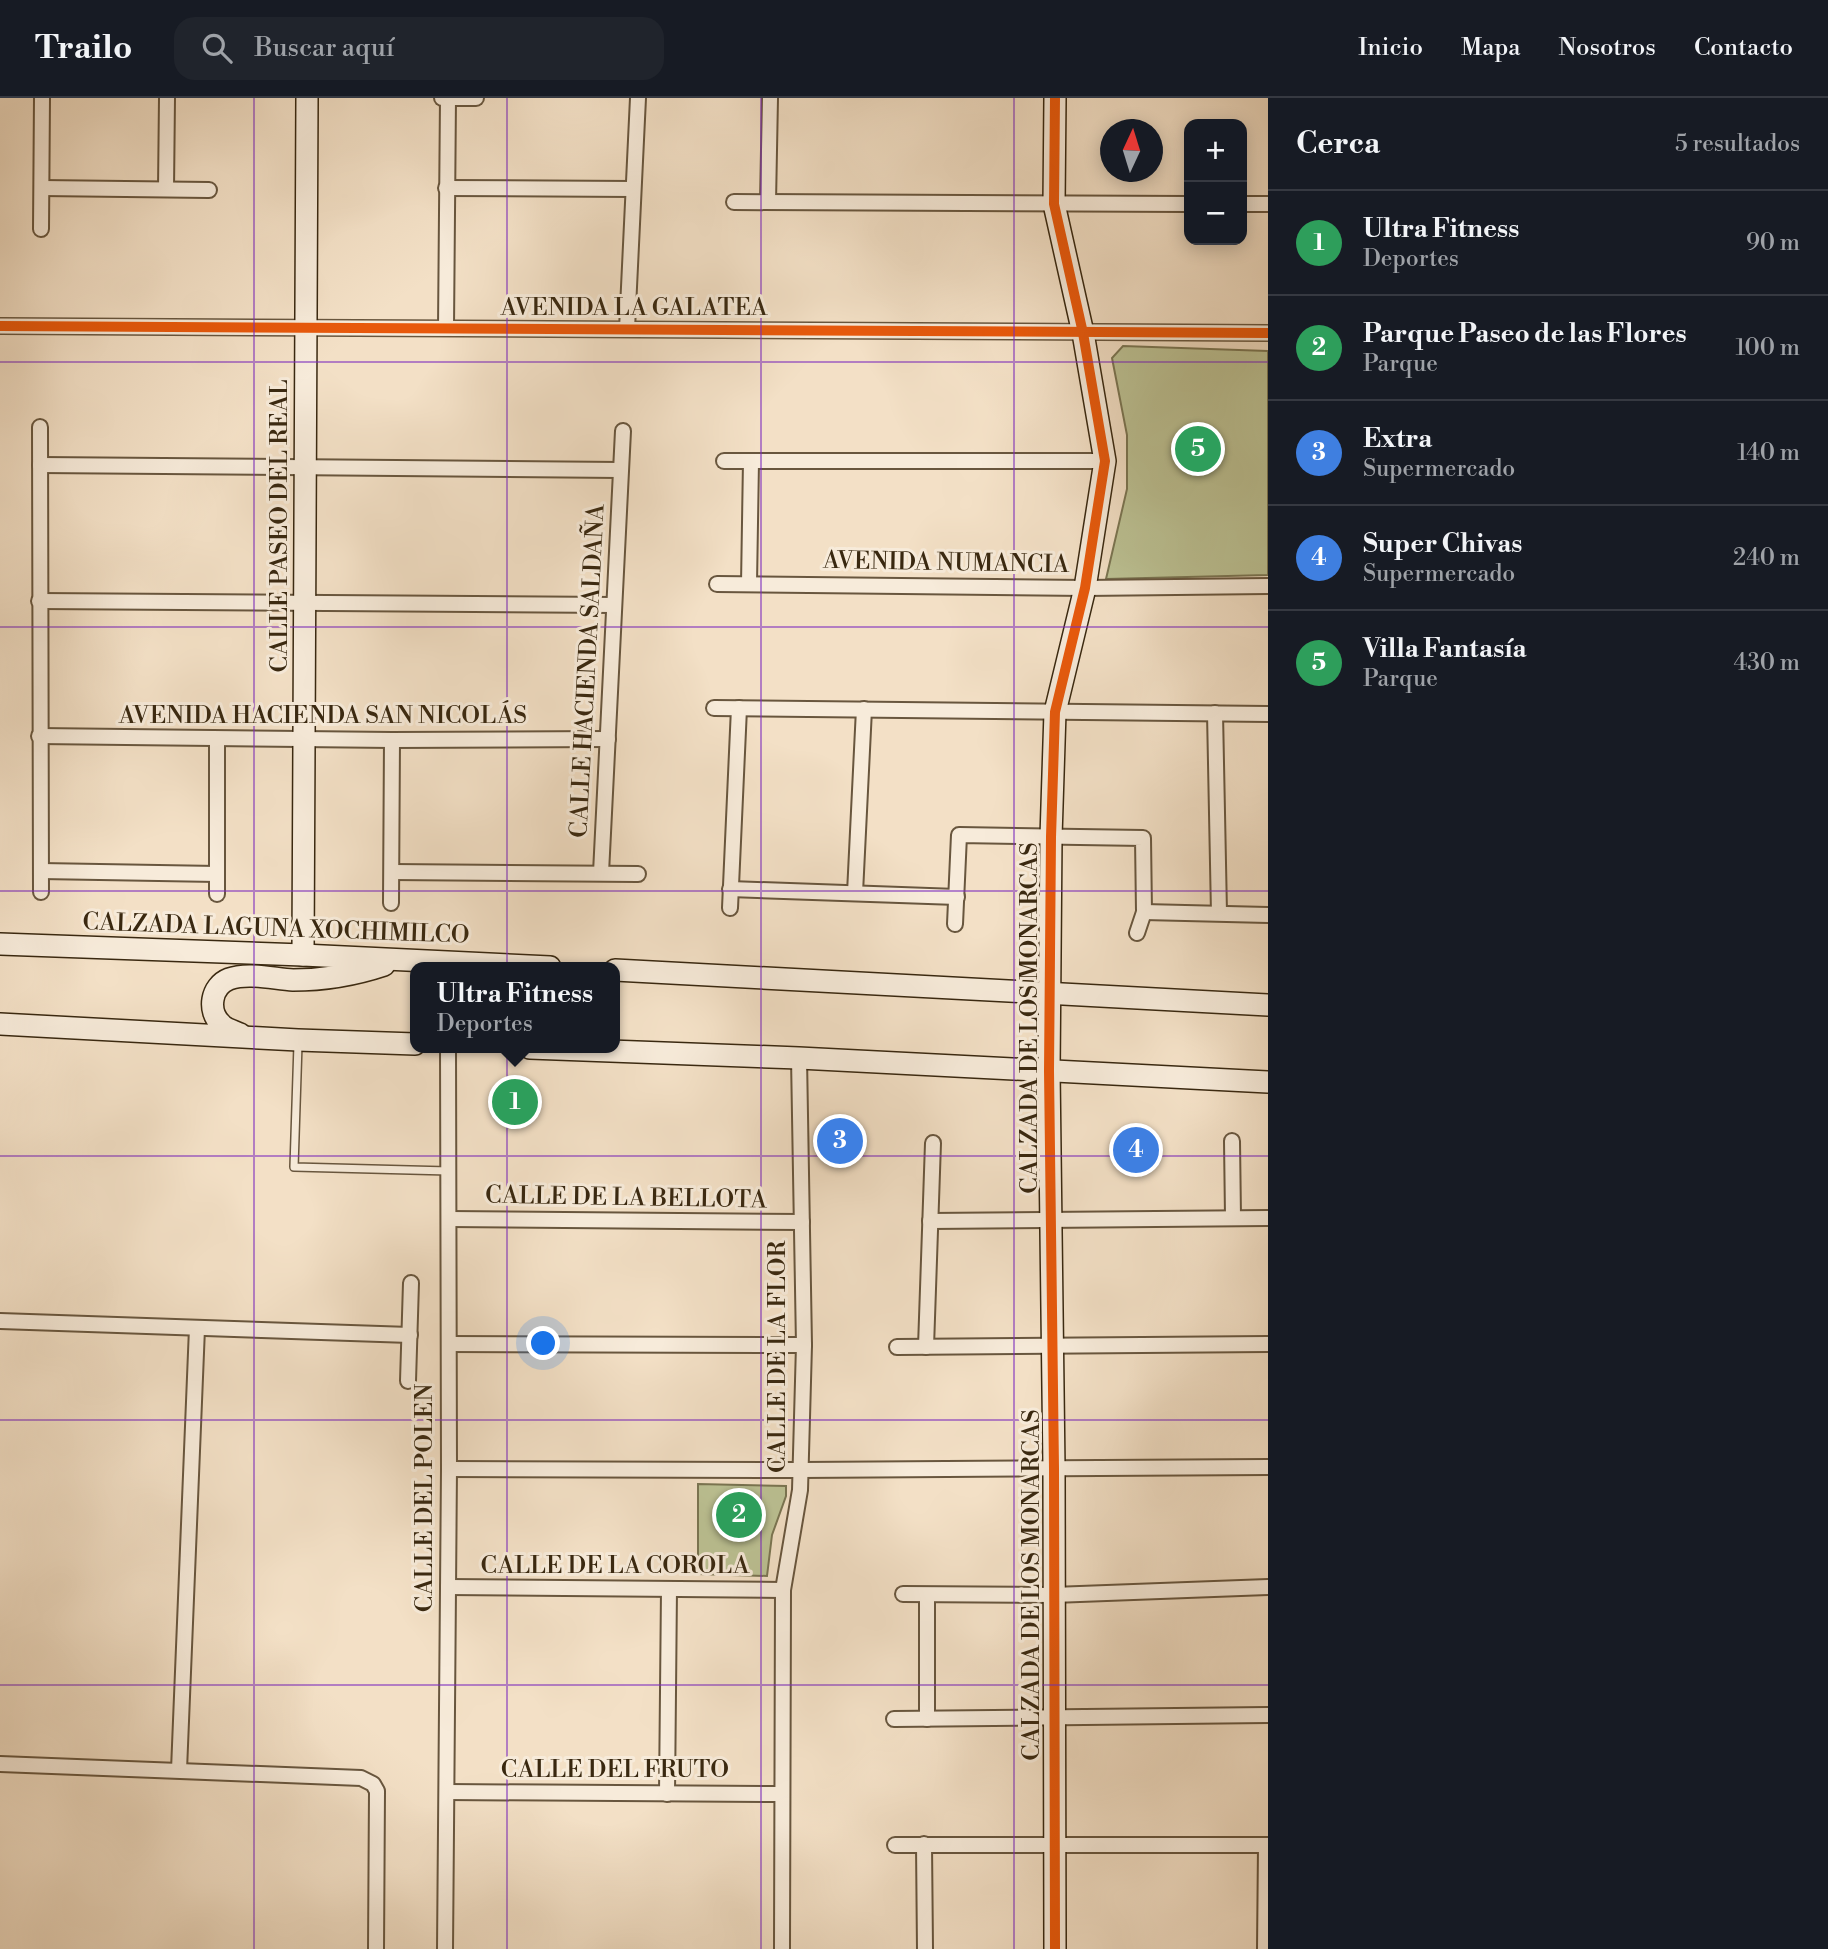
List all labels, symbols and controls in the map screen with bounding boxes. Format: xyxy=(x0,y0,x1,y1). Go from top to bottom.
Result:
search box xyxy=(174,17,664,80)
text: Trailo xyxy=(35,28,132,69)
icon: search xyxy=(198,29,236,67)
text: Buscar aquí xyxy=(254,32,394,64)
text: Inicio xyxy=(1358,33,1423,63)
text: Mapa xyxy=(1461,33,1520,63)
text: Nosotros xyxy=(1558,33,1656,63)
text: Contacto xyxy=(1694,33,1793,63)
north arrow xyxy=(1100,119,1163,182)
map controls xyxy=(1184,119,1247,245)
button: + xyxy=(1184,119,1247,182)
text: Cerca xyxy=(1296,125,1380,163)
text: 5 resultados xyxy=(1675,130,1800,158)
button: − xyxy=(1184,182,1247,245)
text: Ultra Fitness xyxy=(1363,213,1519,245)
text: 1 xyxy=(1313,229,1325,257)
text: 90 m xyxy=(1746,229,1800,257)
text: Deportes xyxy=(1363,245,1459,273)
street label: AVENIDA LA GALATEA xyxy=(499,293,768,323)
text: Parque Paseo de las Flores xyxy=(1363,318,1687,350)
text: 2 xyxy=(1312,334,1326,362)
text: 100 m xyxy=(1735,334,1800,362)
text: Parque xyxy=(1363,350,1438,378)
street label: CALLE PASEO DEL REAL xyxy=(265,379,295,673)
pin: 5 xyxy=(1175,423,1221,475)
text: Extra xyxy=(1363,423,1432,455)
text: 3 xyxy=(1312,439,1326,467)
text: 140 m xyxy=(1737,439,1800,467)
text: Supermercado xyxy=(1363,455,1515,483)
street label: CALLE HACIENDA SALDAÑA xyxy=(563,503,612,839)
text: Super Chivas xyxy=(1363,528,1522,560)
text: 4 xyxy=(1311,544,1327,572)
text: 240 m xyxy=(1733,544,1800,572)
street label: AVENIDA NUMANCIA xyxy=(822,546,1070,580)
text: Supermercado xyxy=(1363,560,1515,588)
text: Villa Fantasía xyxy=(1363,633,1527,665)
text: 5 xyxy=(1312,649,1326,677)
text: 430 m xyxy=(1733,649,1800,677)
text: Parque xyxy=(1363,665,1438,693)
street label: AVENIDA HACIENDA SAN NICOLÁS xyxy=(118,700,527,731)
street label: CALZADA DE LOS MONARCAS xyxy=(1015,842,1045,1194)
street label: CALZADA LAGUNA XOCHIMILCO xyxy=(82,907,470,951)
popup xyxy=(410,962,620,1053)
text: Ultra Fitness xyxy=(437,978,593,1010)
text: Deportes xyxy=(437,1010,533,1038)
pin: 1 xyxy=(492,1076,538,1128)
pin: 3 xyxy=(817,1115,863,1167)
pin: 4 xyxy=(1113,1124,1159,1176)
street label: CALLE DE LA BELLOTA xyxy=(485,1181,768,1215)
street label: CALLE DE LA FLOR xyxy=(763,1240,793,1473)
your location xyxy=(526,1326,560,1360)
street label: CALLE DEL POLEN xyxy=(410,1384,440,1612)
street label: CALZADA DE LOS MONARCAS xyxy=(1017,1409,1047,1761)
pin: 2 xyxy=(716,1489,762,1541)
street label: CALLE DE LA COROLA xyxy=(481,1551,750,1581)
street label: CALLE DEL FRUTO xyxy=(501,1755,729,1785)

